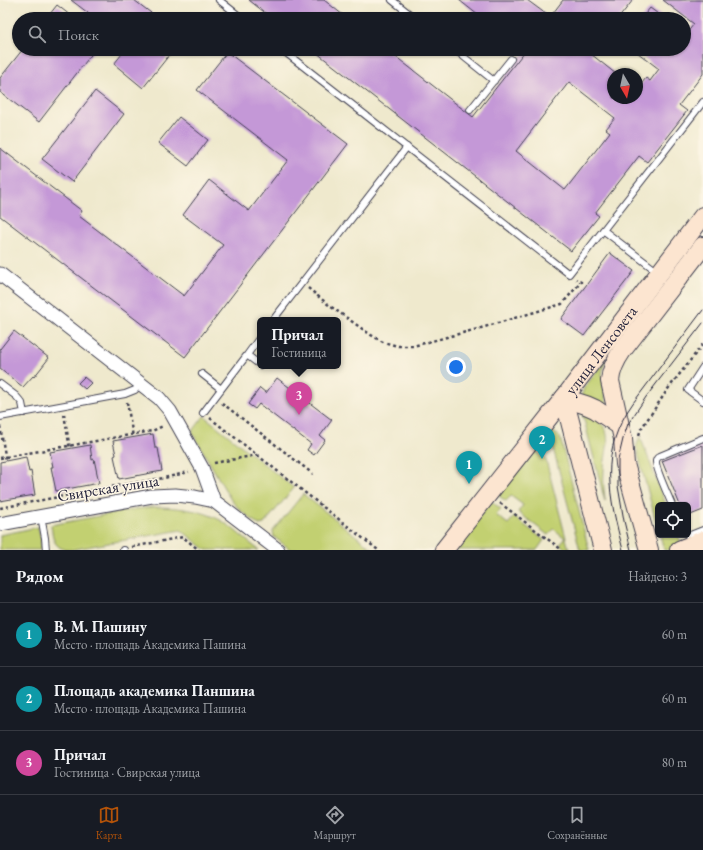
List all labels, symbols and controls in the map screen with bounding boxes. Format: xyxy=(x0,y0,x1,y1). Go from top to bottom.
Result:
search box xyxy=(12,12,691,56)
icon: search xyxy=(26,23,48,45)
text: Поиск xyxy=(58,25,99,44)
north arrow xyxy=(607,68,643,104)
street label: улица Ленсовета xyxy=(560,301,642,399)
popup xyxy=(257,317,341,369)
text: Причал xyxy=(272,325,324,344)
text: Гостиница xyxy=(272,344,326,361)
your location xyxy=(446,357,466,377)
pin: 3 xyxy=(286,382,312,415)
pin: 2 xyxy=(529,426,555,459)
pin: 1 xyxy=(456,451,482,484)
street label: Свирская улица xyxy=(56,470,161,506)
map controls xyxy=(655,502,691,538)
button: locate xyxy=(655,502,691,538)
text: Рядом xyxy=(16,565,64,587)
text: Найдено: 3 xyxy=(628,568,687,585)
text: В. М. Пашину xyxy=(54,617,147,636)
text: 1 xyxy=(26,626,32,643)
text: 60 m xyxy=(662,626,687,643)
text: Место · площадь Академика Пашина xyxy=(54,636,246,653)
text: Площадь академика Паншина xyxy=(54,681,255,700)
text: 2 xyxy=(26,690,32,707)
text: 60 m xyxy=(662,690,687,707)
text: Место · площадь Академика Пашина xyxy=(54,700,246,717)
text: Причал xyxy=(54,745,106,764)
text: 3 xyxy=(26,754,32,771)
text: 80 m xyxy=(662,754,687,771)
text: Гостиница · Свирская улица xyxy=(54,764,200,781)
tab: Карта xyxy=(96,804,122,842)
tab: Маршрут xyxy=(314,804,356,842)
tab: Сохранённые xyxy=(547,804,607,842)

